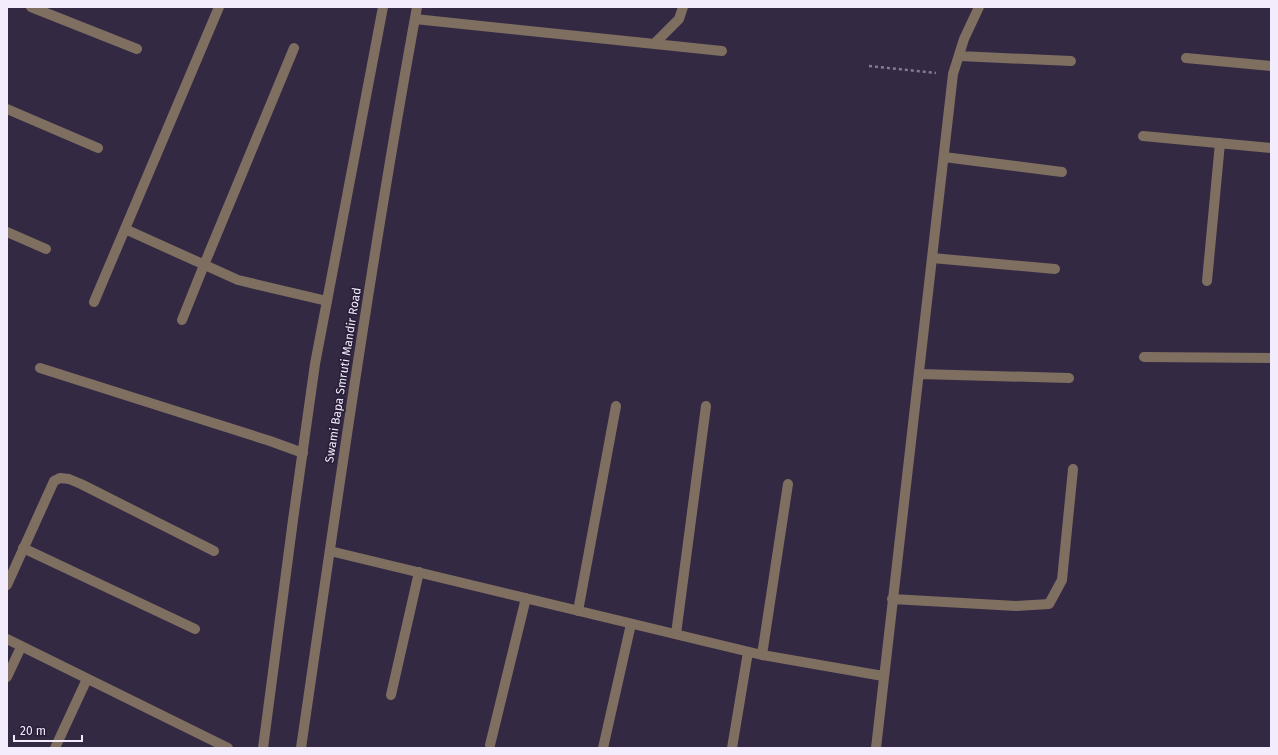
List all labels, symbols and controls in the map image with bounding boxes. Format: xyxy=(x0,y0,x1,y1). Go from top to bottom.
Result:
street label: Swami Bapa Smruti Mandir Road xyxy=(322,286,364,464)
scale bar xyxy=(14,717,82,743)
text: 20 m xyxy=(20,724,46,738)

